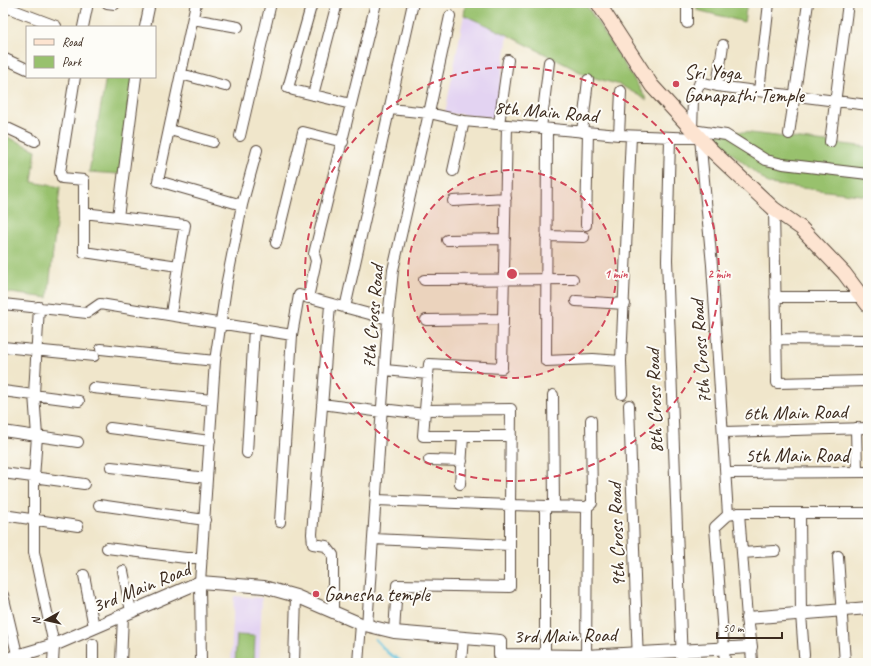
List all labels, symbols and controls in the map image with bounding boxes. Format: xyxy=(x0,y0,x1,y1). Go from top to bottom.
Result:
legend xyxy=(26,26,156,78)
text: Road xyxy=(62,34,84,50)
text: Park xyxy=(62,54,83,70)
place label: Sri Yoga Ganapathi Temple xyxy=(684,60,805,108)
marker: Sri Yoga Ganapathi Temple xyxy=(671,79,681,89)
street label: 8th Main Road xyxy=(493,95,602,129)
street label: 7th Cross Road xyxy=(355,261,390,370)
text: 1 min xyxy=(605,266,628,282)
text: 2 min xyxy=(708,266,731,282)
centre of rings xyxy=(505,267,519,281)
street label: 7th Cross Road xyxy=(684,296,717,405)
street label: 8th Cross Road xyxy=(640,345,669,454)
street label: 6th Main Road xyxy=(743,399,850,426)
street label: 5th Main Road xyxy=(745,443,852,468)
street label: 9th Cross Road xyxy=(602,479,631,588)
street label: 3rd Main Road xyxy=(89,555,197,618)
place label: Ganesha temple xyxy=(324,582,431,607)
marker: Ganesha temple xyxy=(311,589,321,599)
north arrow xyxy=(26,600,66,640)
scale bar xyxy=(717,614,782,640)
text: N xyxy=(28,615,44,626)
text: 50 m xyxy=(723,620,745,636)
street label: 3rd Main Road xyxy=(513,622,620,649)

